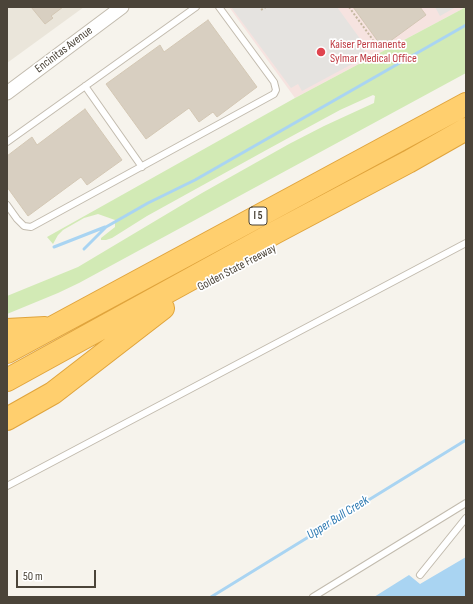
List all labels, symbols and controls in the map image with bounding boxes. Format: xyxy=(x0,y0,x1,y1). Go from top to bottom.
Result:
street label: Encinitas Avenue xyxy=(32,24,96,76)
place label: Kaiser Permanente Sylmar Medical Office xyxy=(330,38,417,66)
marker: Kaiser Permanente Sylmar Medical Office xyxy=(315,46,327,58)
road number: I 5 xyxy=(249,207,267,225)
street label: Golden State Freeway xyxy=(195,241,279,295)
water label: Upper Bull Creek xyxy=(304,493,372,543)
scale bar xyxy=(18,562,98,588)
text: 50 m xyxy=(23,569,43,584)

